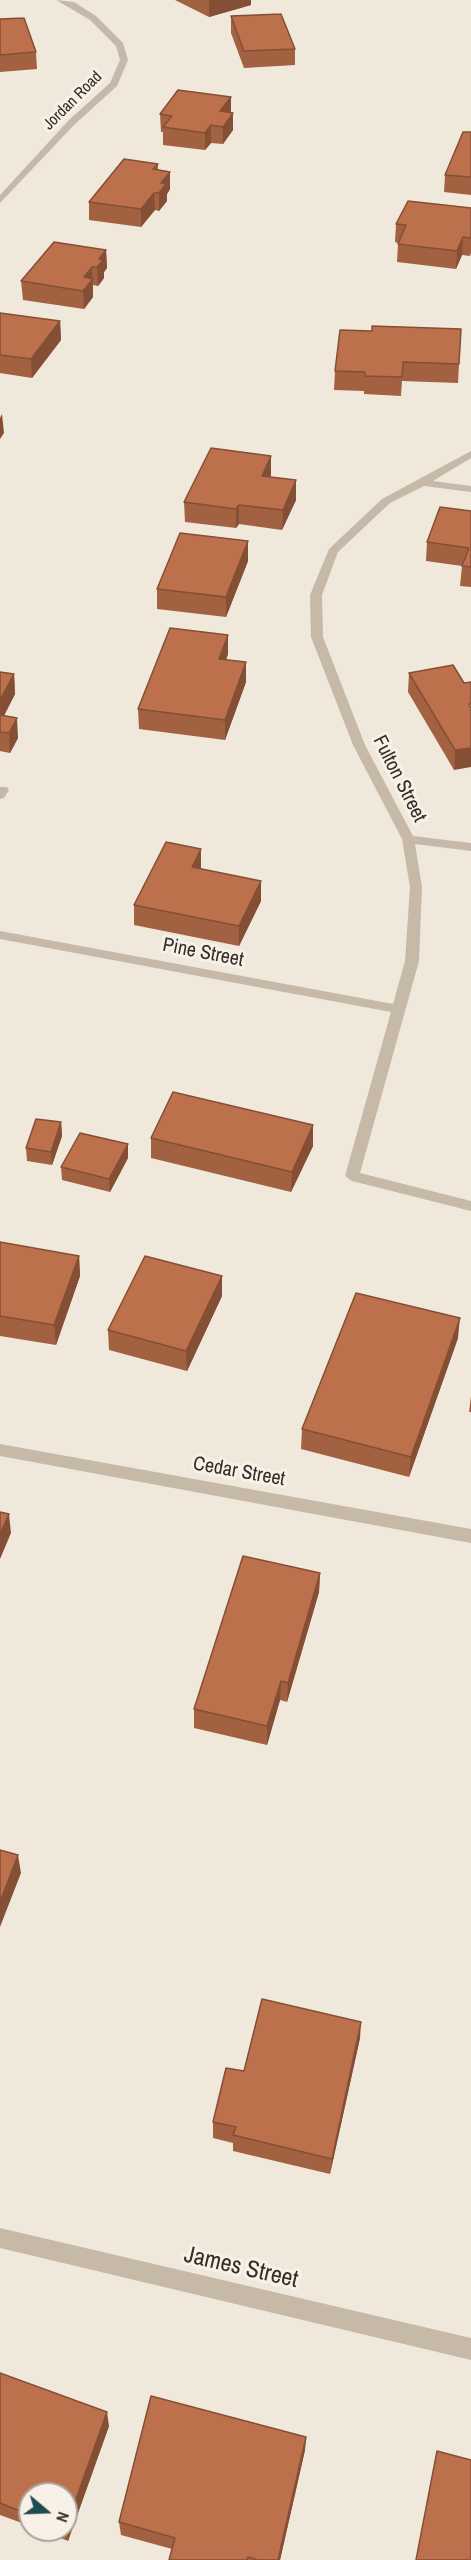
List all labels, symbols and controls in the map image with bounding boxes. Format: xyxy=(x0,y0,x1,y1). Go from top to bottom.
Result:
street label: Jordan Road xyxy=(40,68,106,134)
street label: Fulton Street xyxy=(367,732,431,826)
street label: Pine Street xyxy=(160,933,246,973)
street label: Cedar Street xyxy=(191,1452,287,1492)
street label: James Street xyxy=(181,2241,301,2295)
north arrow xyxy=(18,2482,78,2542)
text: N xyxy=(51,2509,75,2525)

